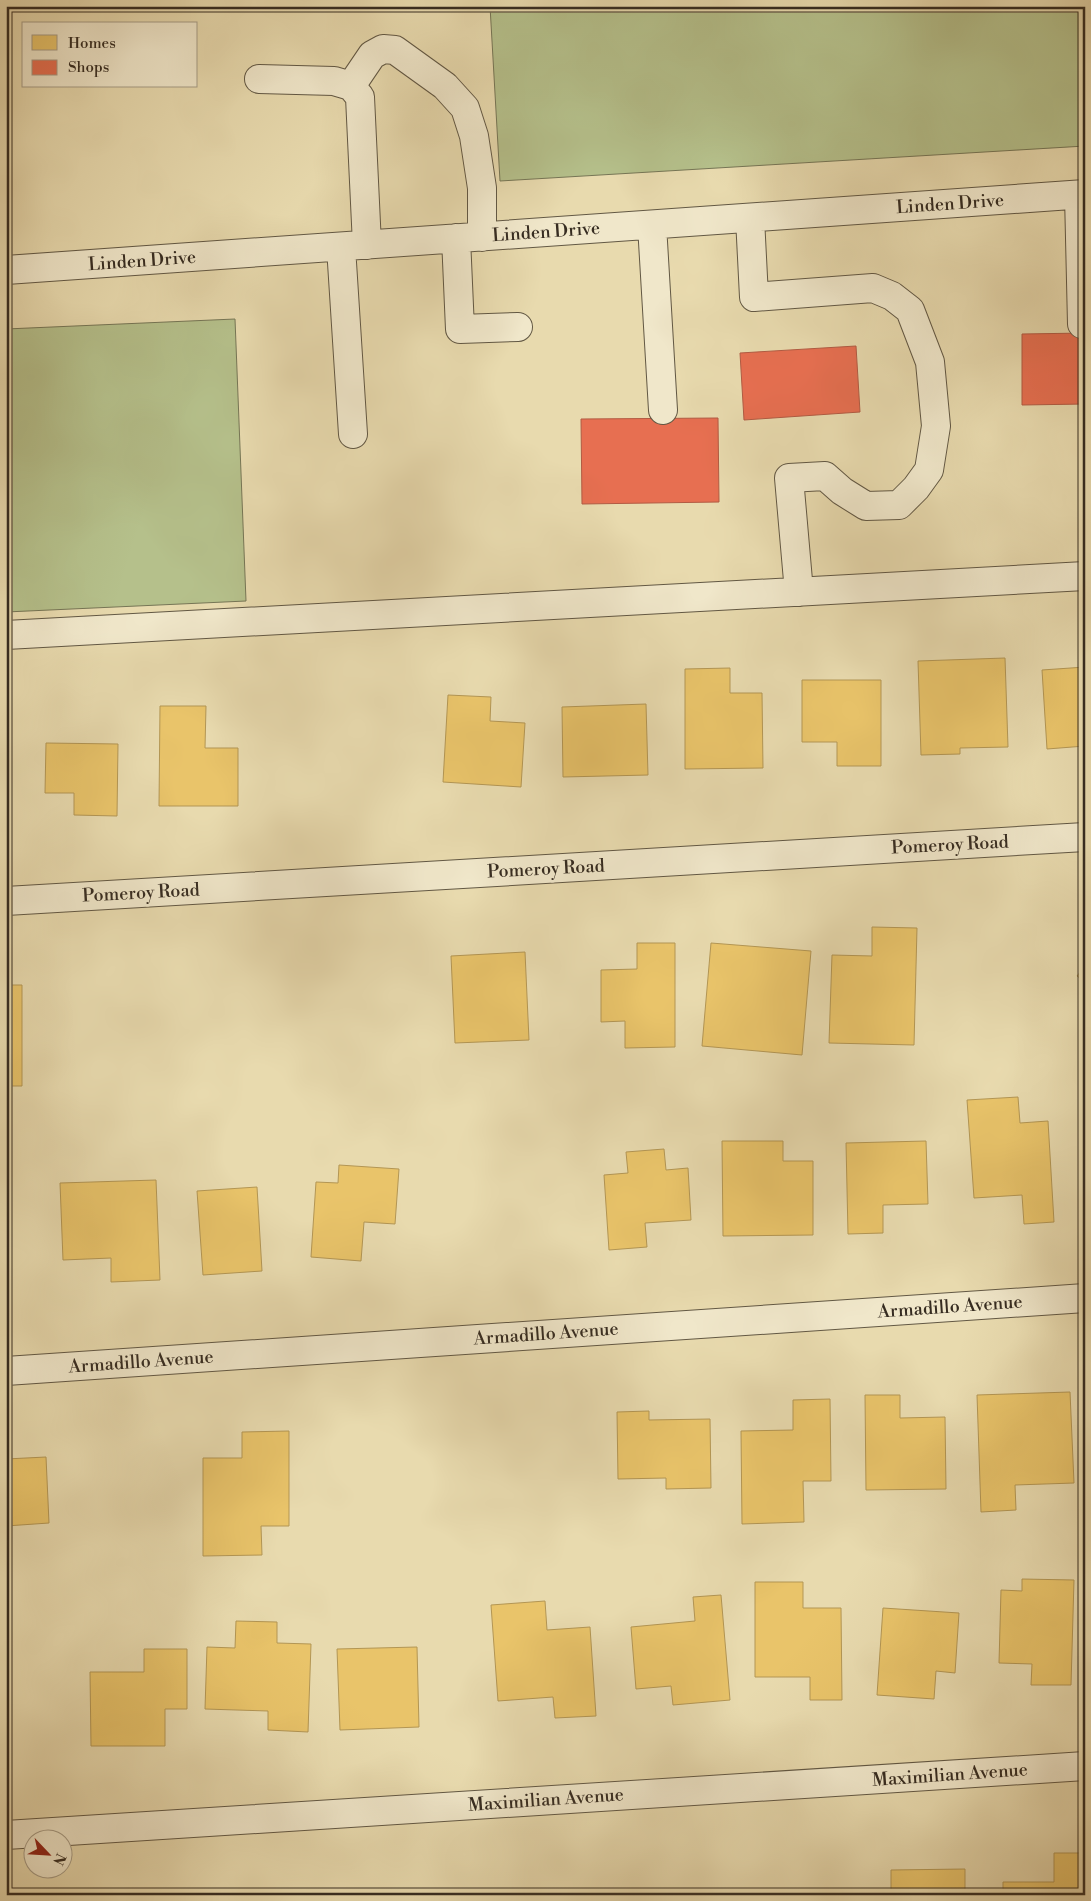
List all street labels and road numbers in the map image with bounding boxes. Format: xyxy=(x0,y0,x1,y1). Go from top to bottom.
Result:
street label: Linden Drive xyxy=(895,189,1005,219)
street label: Linden Drive xyxy=(491,217,601,247)
street label: Linden Drive xyxy=(87,246,197,276)
street label: Pomeroy Road xyxy=(891,830,1010,860)
street label: Pomeroy Road xyxy=(487,854,606,884)
street label: Pomeroy Road xyxy=(82,878,201,908)
street label: Armadillo Avenue xyxy=(876,1290,1023,1324)
street label: Armadillo Avenue xyxy=(472,1317,619,1351)
street label: Armadillo Avenue xyxy=(67,1345,214,1379)
street label: Maximilian Avenue xyxy=(871,1758,1029,1792)
street label: Maximilian Avenue xyxy=(467,1783,625,1817)

